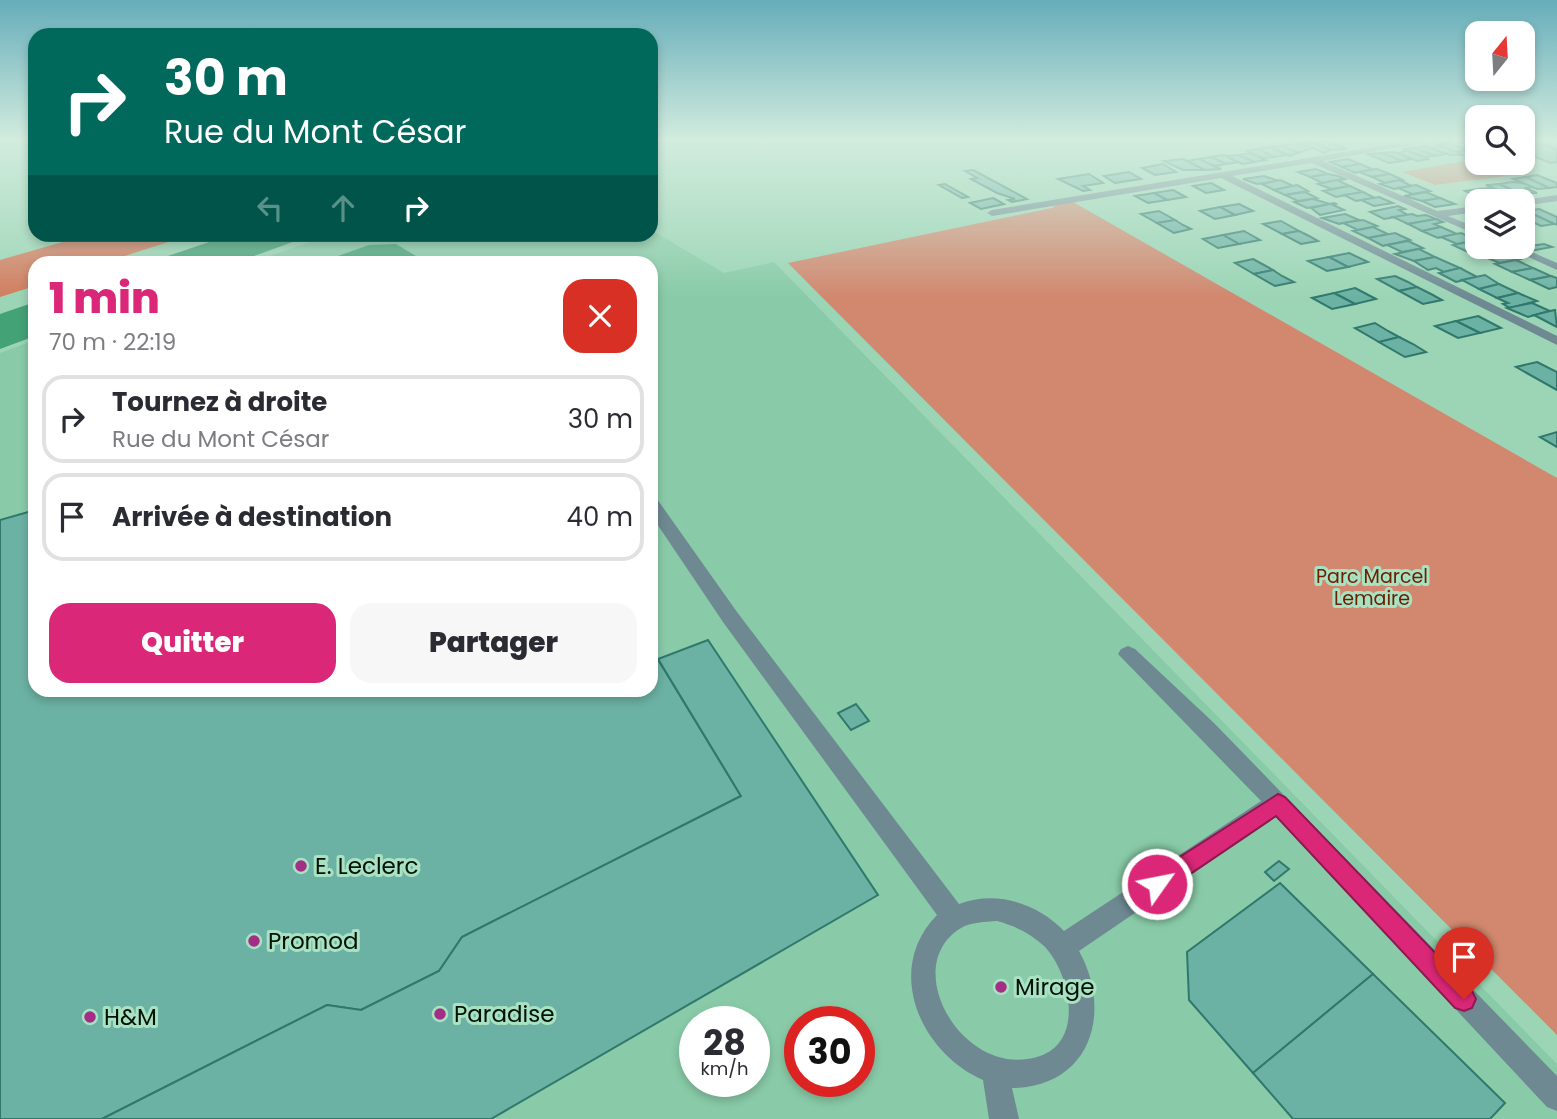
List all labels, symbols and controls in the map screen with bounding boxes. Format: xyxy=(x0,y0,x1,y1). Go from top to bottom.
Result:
north arrow xyxy=(1465,21,1535,91)
map controls xyxy=(1465,21,1535,259)
text: 30 m xyxy=(164,44,288,112)
icon: right xyxy=(49,56,140,147)
button: search xyxy=(1465,105,1535,175)
text: Rue du Mont César xyxy=(164,109,467,154)
icon: left xyxy=(251,189,289,227)
icon: ahead xyxy=(324,189,362,227)
icon: right xyxy=(397,189,435,227)
button: layers xyxy=(1465,189,1535,259)
text: 1 min xyxy=(49,269,160,328)
button: close xyxy=(563,279,637,353)
text: 70 m · 22:19 xyxy=(49,326,176,358)
text: Tournez à droite xyxy=(112,384,327,420)
icon: right xyxy=(53,400,91,438)
text: 30 m xyxy=(568,401,633,437)
text: Rue du Mont César xyxy=(112,423,329,455)
icon: arrive xyxy=(53,498,91,536)
text: Arrivée à destination xyxy=(112,499,392,535)
text: 40 m xyxy=(567,499,633,535)
park label: Parc Marcel Lemaire xyxy=(1316,563,1428,612)
button: Quitter xyxy=(49,603,336,683)
button: Partager xyxy=(350,603,637,683)
position arrow xyxy=(1120,847,1194,921)
place label: E. Leclerc xyxy=(315,850,418,882)
marker: E. Leclerc xyxy=(293,858,309,874)
place label: Promod xyxy=(268,925,359,957)
pin xyxy=(1434,927,1494,999)
marker: Promod xyxy=(246,933,262,949)
icon: arrive xyxy=(1445,938,1483,976)
place label: Mirage xyxy=(1015,971,1094,1003)
marker: Mirage xyxy=(993,979,1009,995)
place label: Paradise xyxy=(454,998,554,1030)
place label: H&M xyxy=(104,1001,157,1033)
marker: Paradise xyxy=(432,1006,448,1022)
speed limit sign: 30 xyxy=(784,1006,875,1097)
marker: H&M xyxy=(82,1009,98,1025)
text: 28 xyxy=(703,1018,746,1067)
text: km/h xyxy=(701,1056,748,1081)

